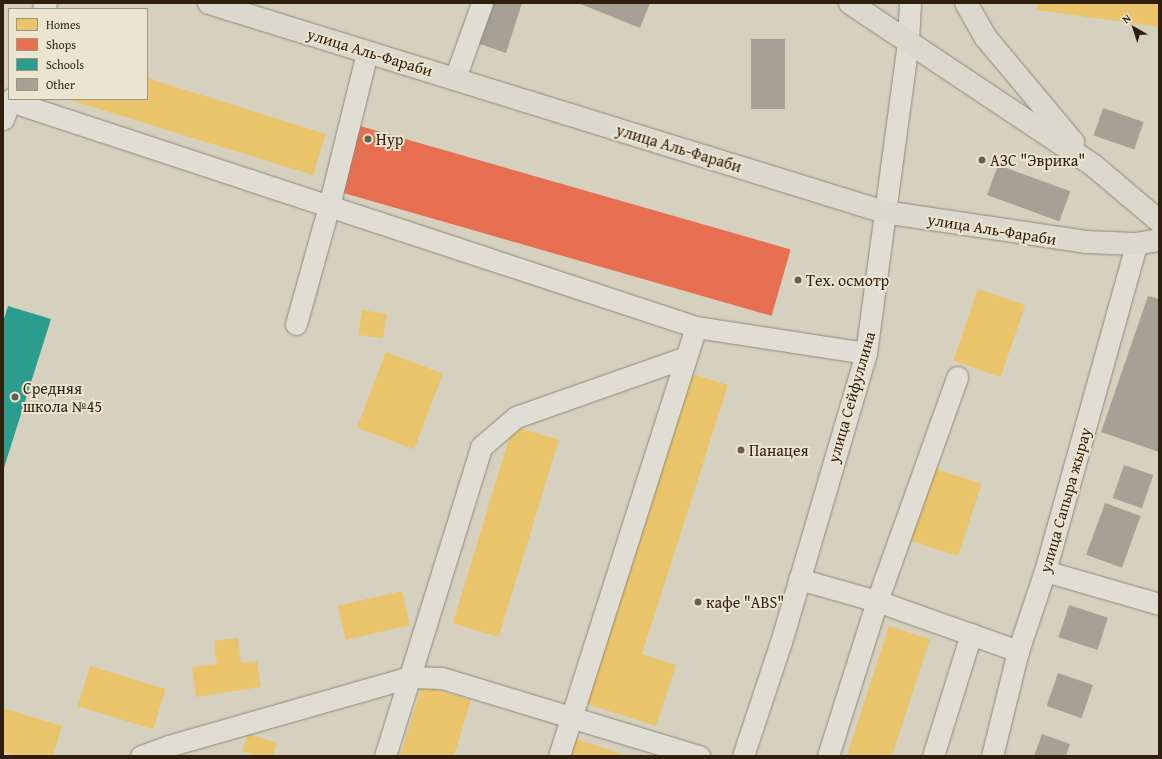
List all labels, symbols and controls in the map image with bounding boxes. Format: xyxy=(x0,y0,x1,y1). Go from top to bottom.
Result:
legend xyxy=(8,8,148,100)
north arrow xyxy=(1114,8,1154,48)
text: N xyxy=(1119,10,1134,27)
text: Homes xyxy=(46,16,80,33)
street label: улица Аль-Фараби xyxy=(305,24,435,80)
text: Shops xyxy=(46,36,76,53)
text: Schools xyxy=(46,56,84,73)
text: Other xyxy=(46,76,75,93)
street label: улица Аль-Фараби xyxy=(614,120,744,176)
place label: Нур xyxy=(376,129,403,149)
marker: Нур xyxy=(363,134,373,144)
place label: АЗС "Эврика" xyxy=(990,150,1085,170)
marker: АЗС "Эврика" xyxy=(977,155,987,165)
street label: улица Аль-Фараби xyxy=(926,209,1058,249)
place label: Тех. осмотр xyxy=(806,270,889,290)
marker: Тех. осмотр xyxy=(793,275,803,285)
street label: улица Сейфуллина xyxy=(823,329,879,465)
place label: Средняя школа №45 xyxy=(23,378,102,416)
marker: Средняя школа №45 xyxy=(10,392,20,402)
street label: улица Сапыра жырау xyxy=(1035,425,1095,575)
place label: Панацея xyxy=(749,440,809,460)
marker: Панацея xyxy=(736,445,746,455)
place label: кафе "ABS" xyxy=(706,592,784,612)
marker: кафе "ABS" xyxy=(693,597,703,607)

